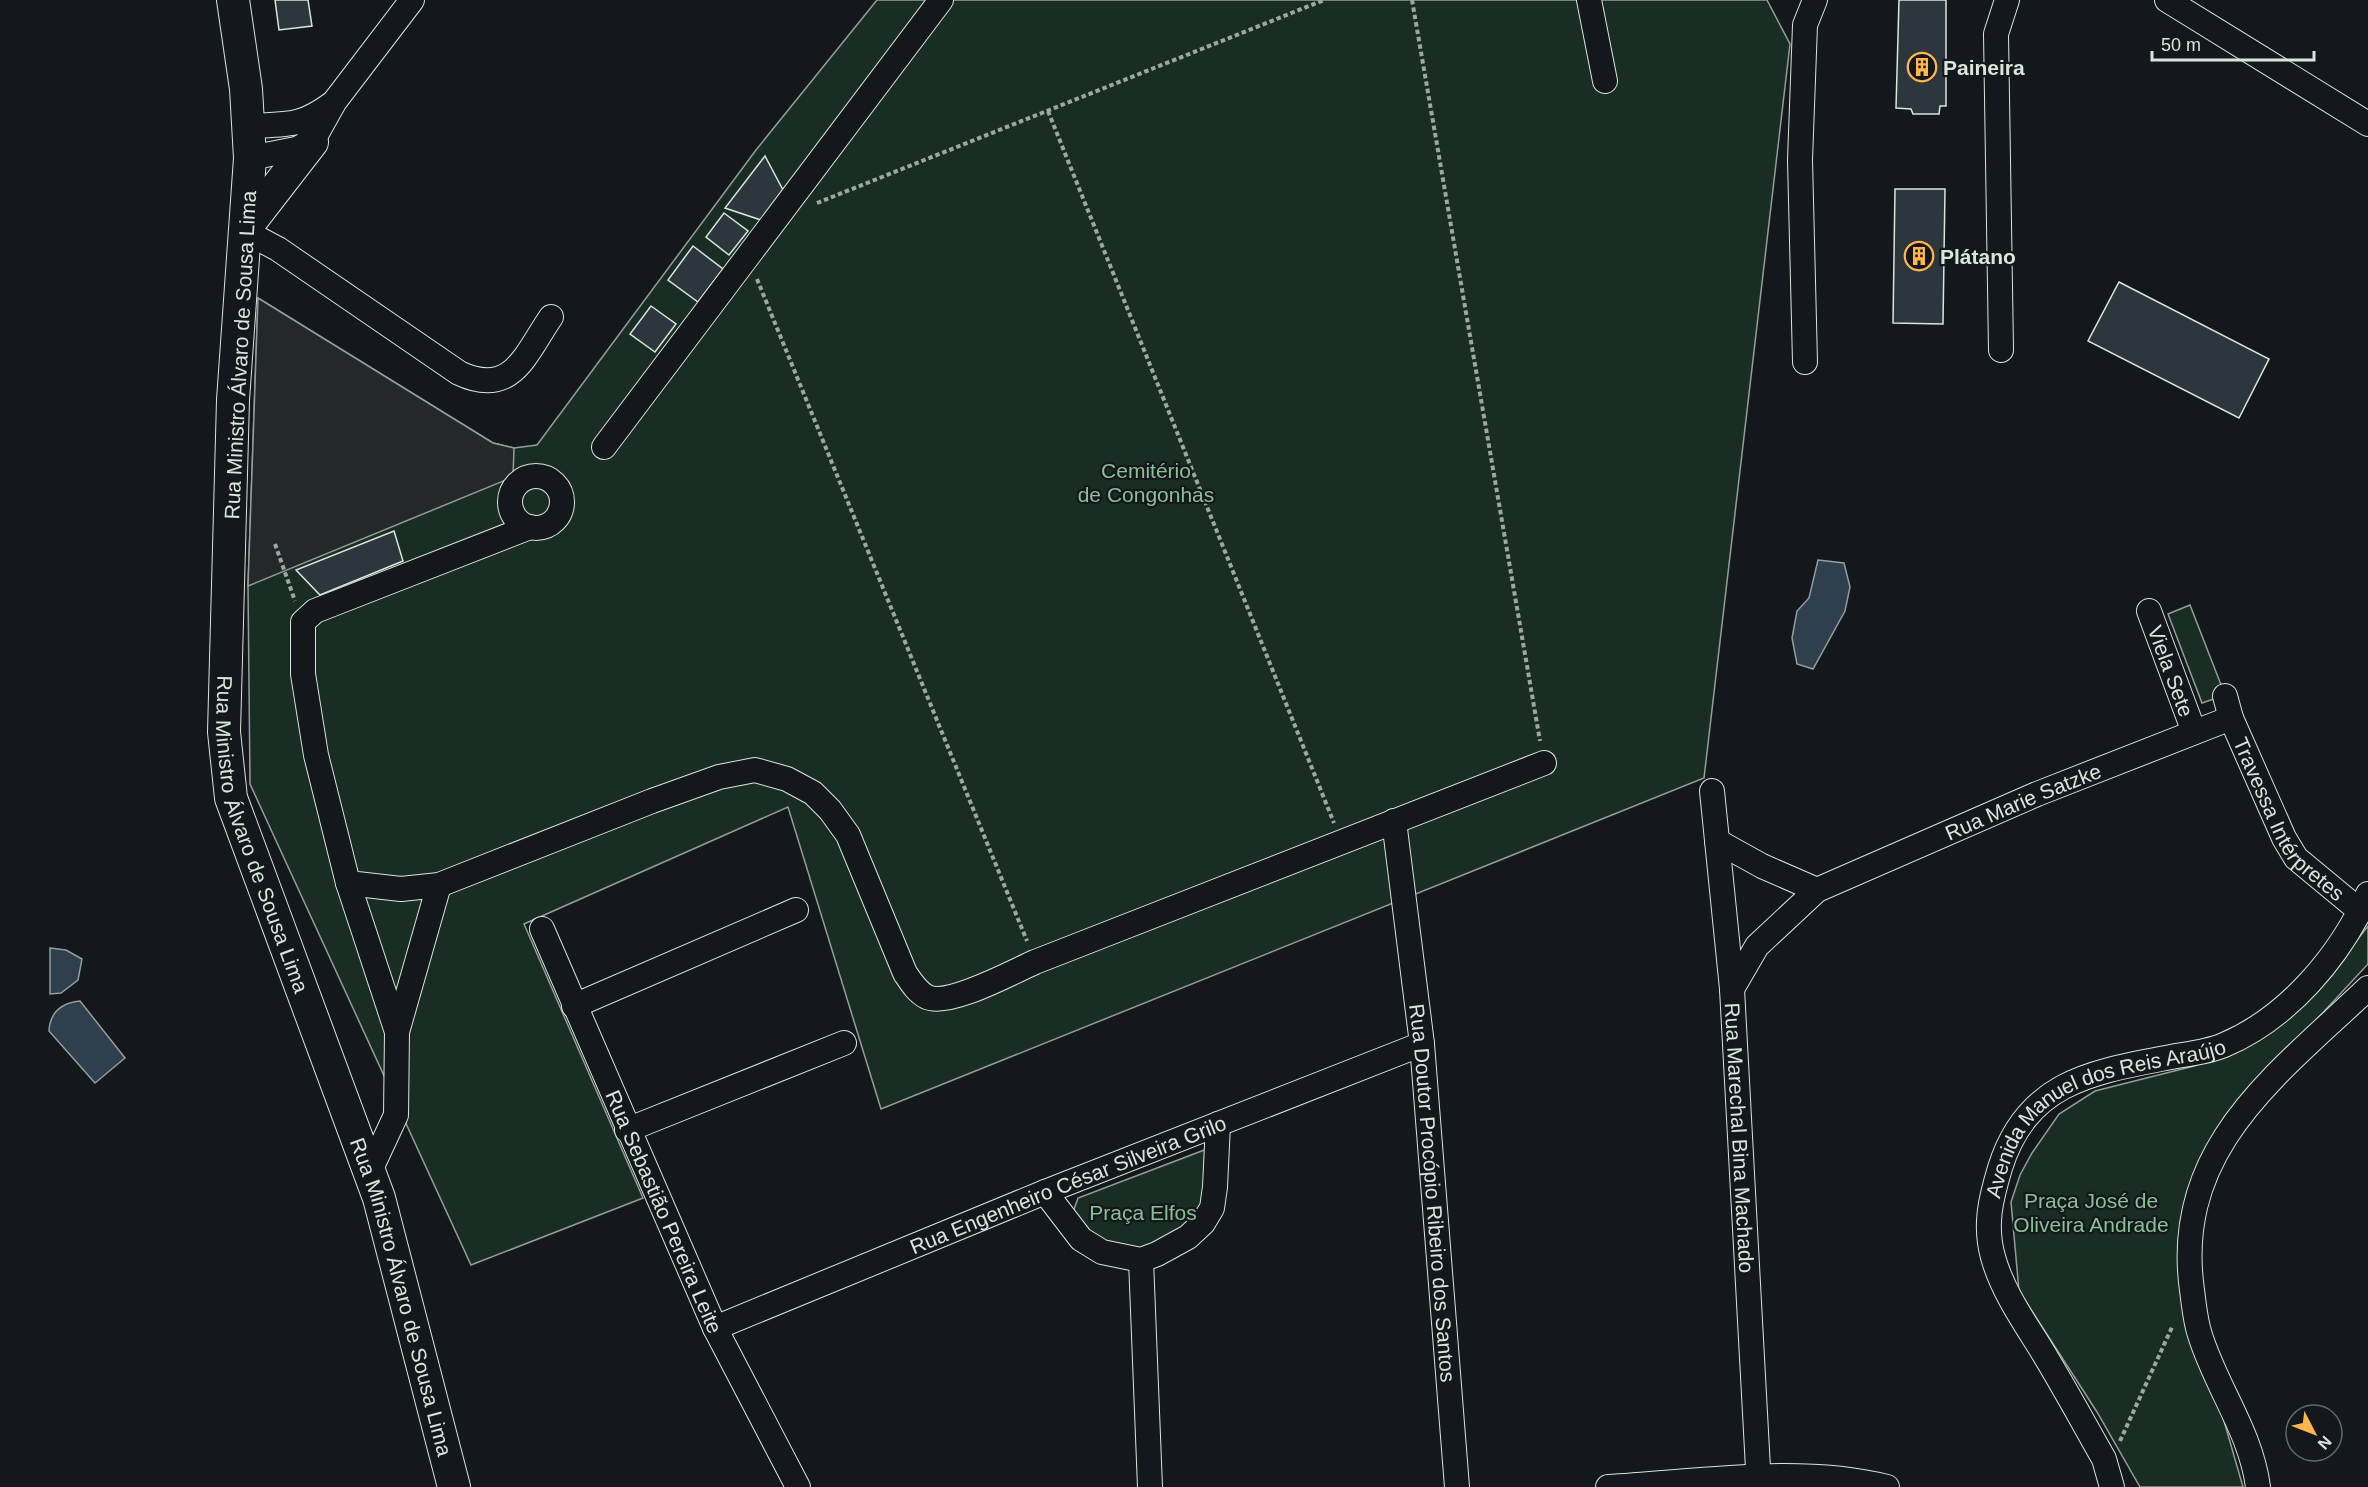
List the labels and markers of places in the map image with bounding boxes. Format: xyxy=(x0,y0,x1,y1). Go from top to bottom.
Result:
building icon: Paineira xyxy=(1906,51,1938,83)
place label: Paineira xyxy=(1943,56,2025,79)
building icon: Plátano xyxy=(1903,240,1935,272)
place label: Plátano xyxy=(1940,245,2016,268)

